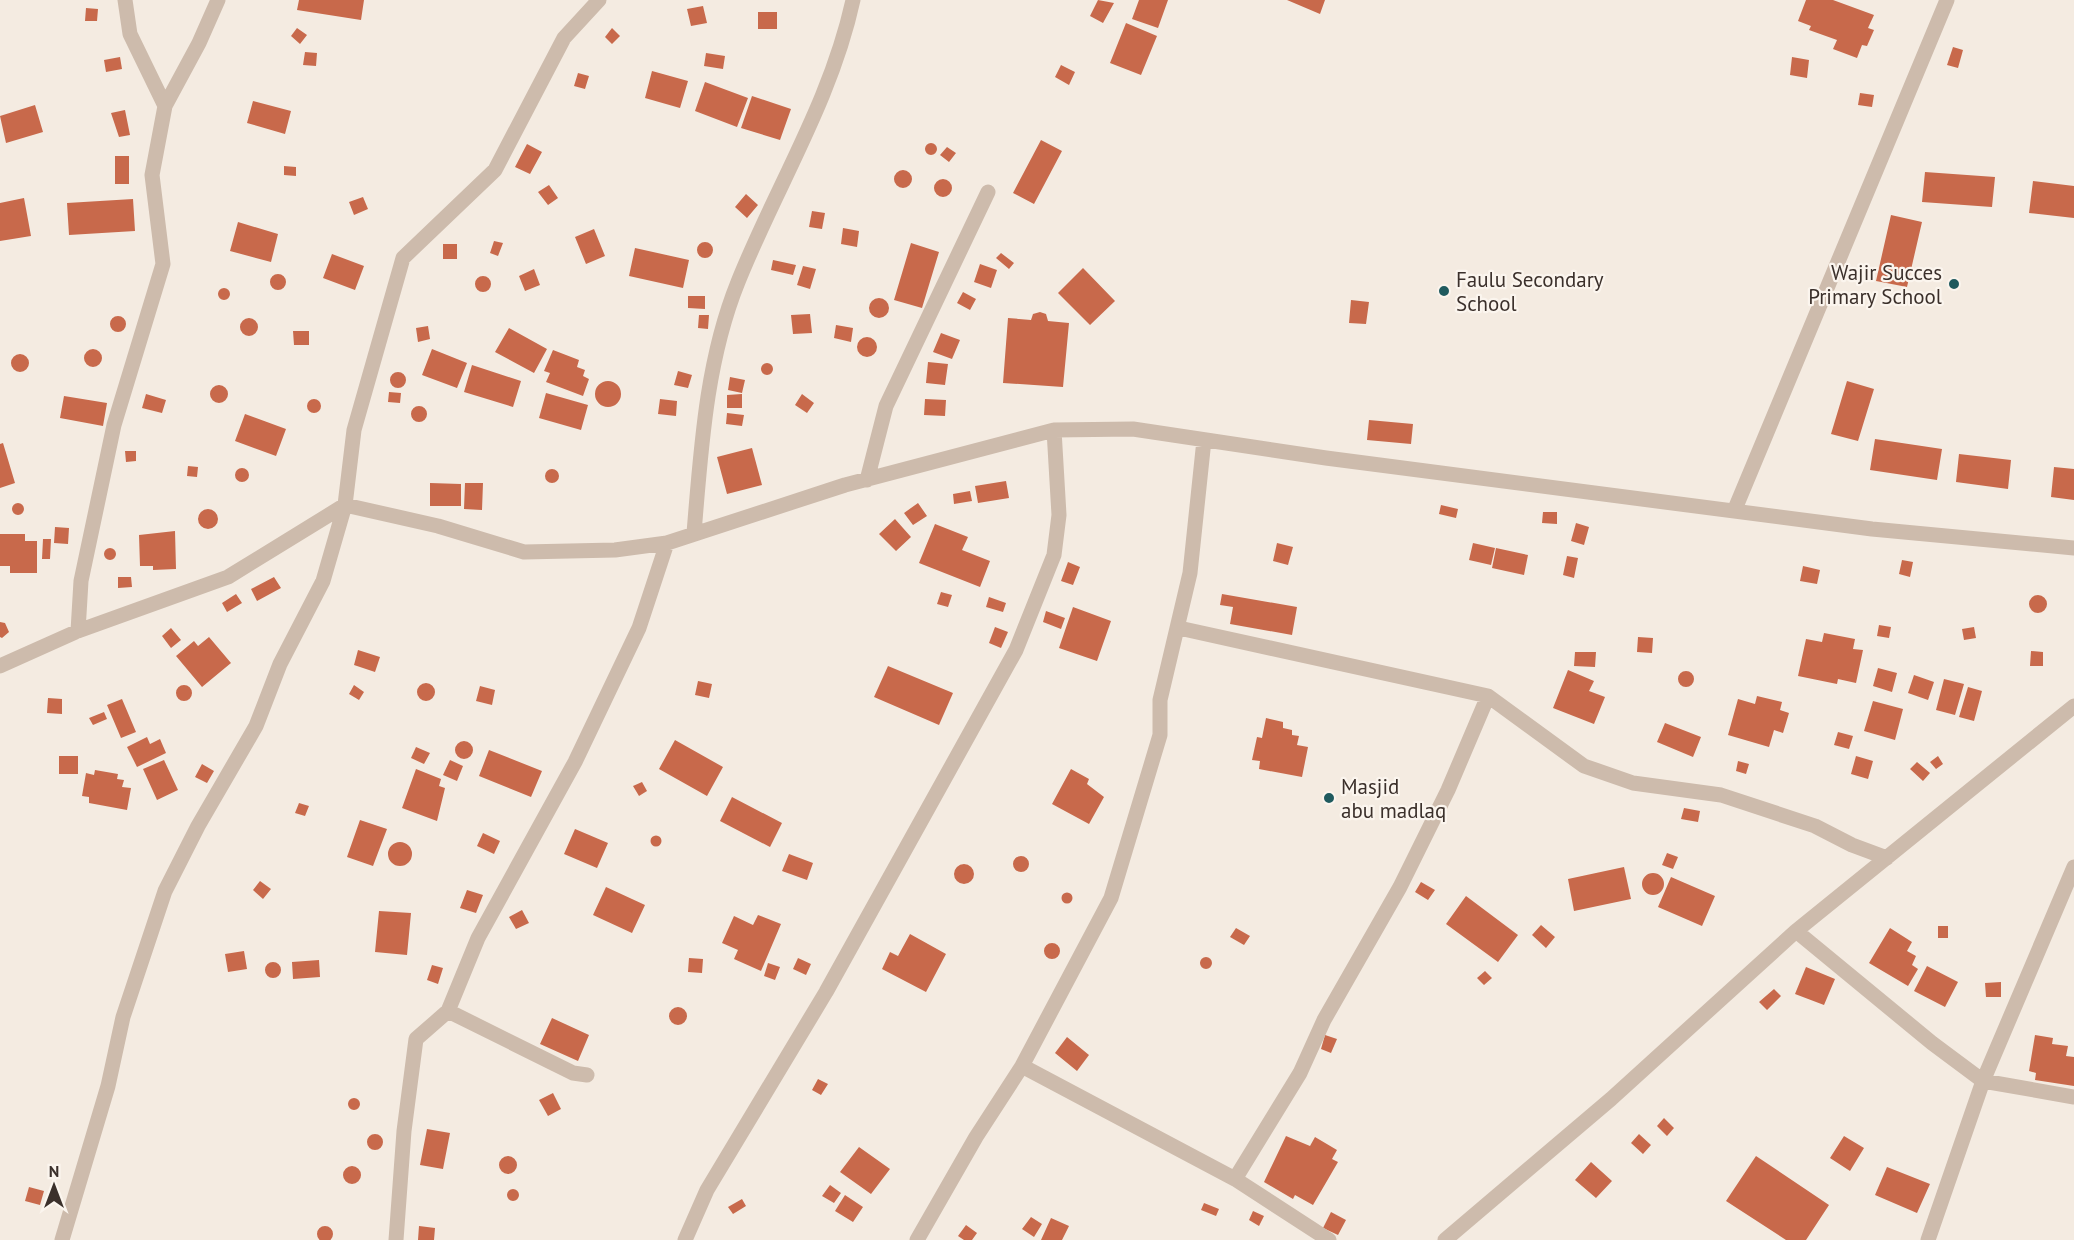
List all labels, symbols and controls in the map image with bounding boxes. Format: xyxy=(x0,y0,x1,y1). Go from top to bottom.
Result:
place label: Wajir Succes Primary School xyxy=(1808,259,1942,310)
place label: Faulu Secondary School xyxy=(1456,266,1604,317)
marker: Wajir Succes Primary School xyxy=(1947,277,1961,291)
marker: Faulu Secondary School xyxy=(1437,284,1451,298)
place label: Masjid abu madlaq xyxy=(1341,773,1446,824)
marker: Masjid abu madlaq xyxy=(1322,791,1336,805)
north arrow xyxy=(24,1156,84,1216)
text: N xyxy=(49,1161,59,1181)

